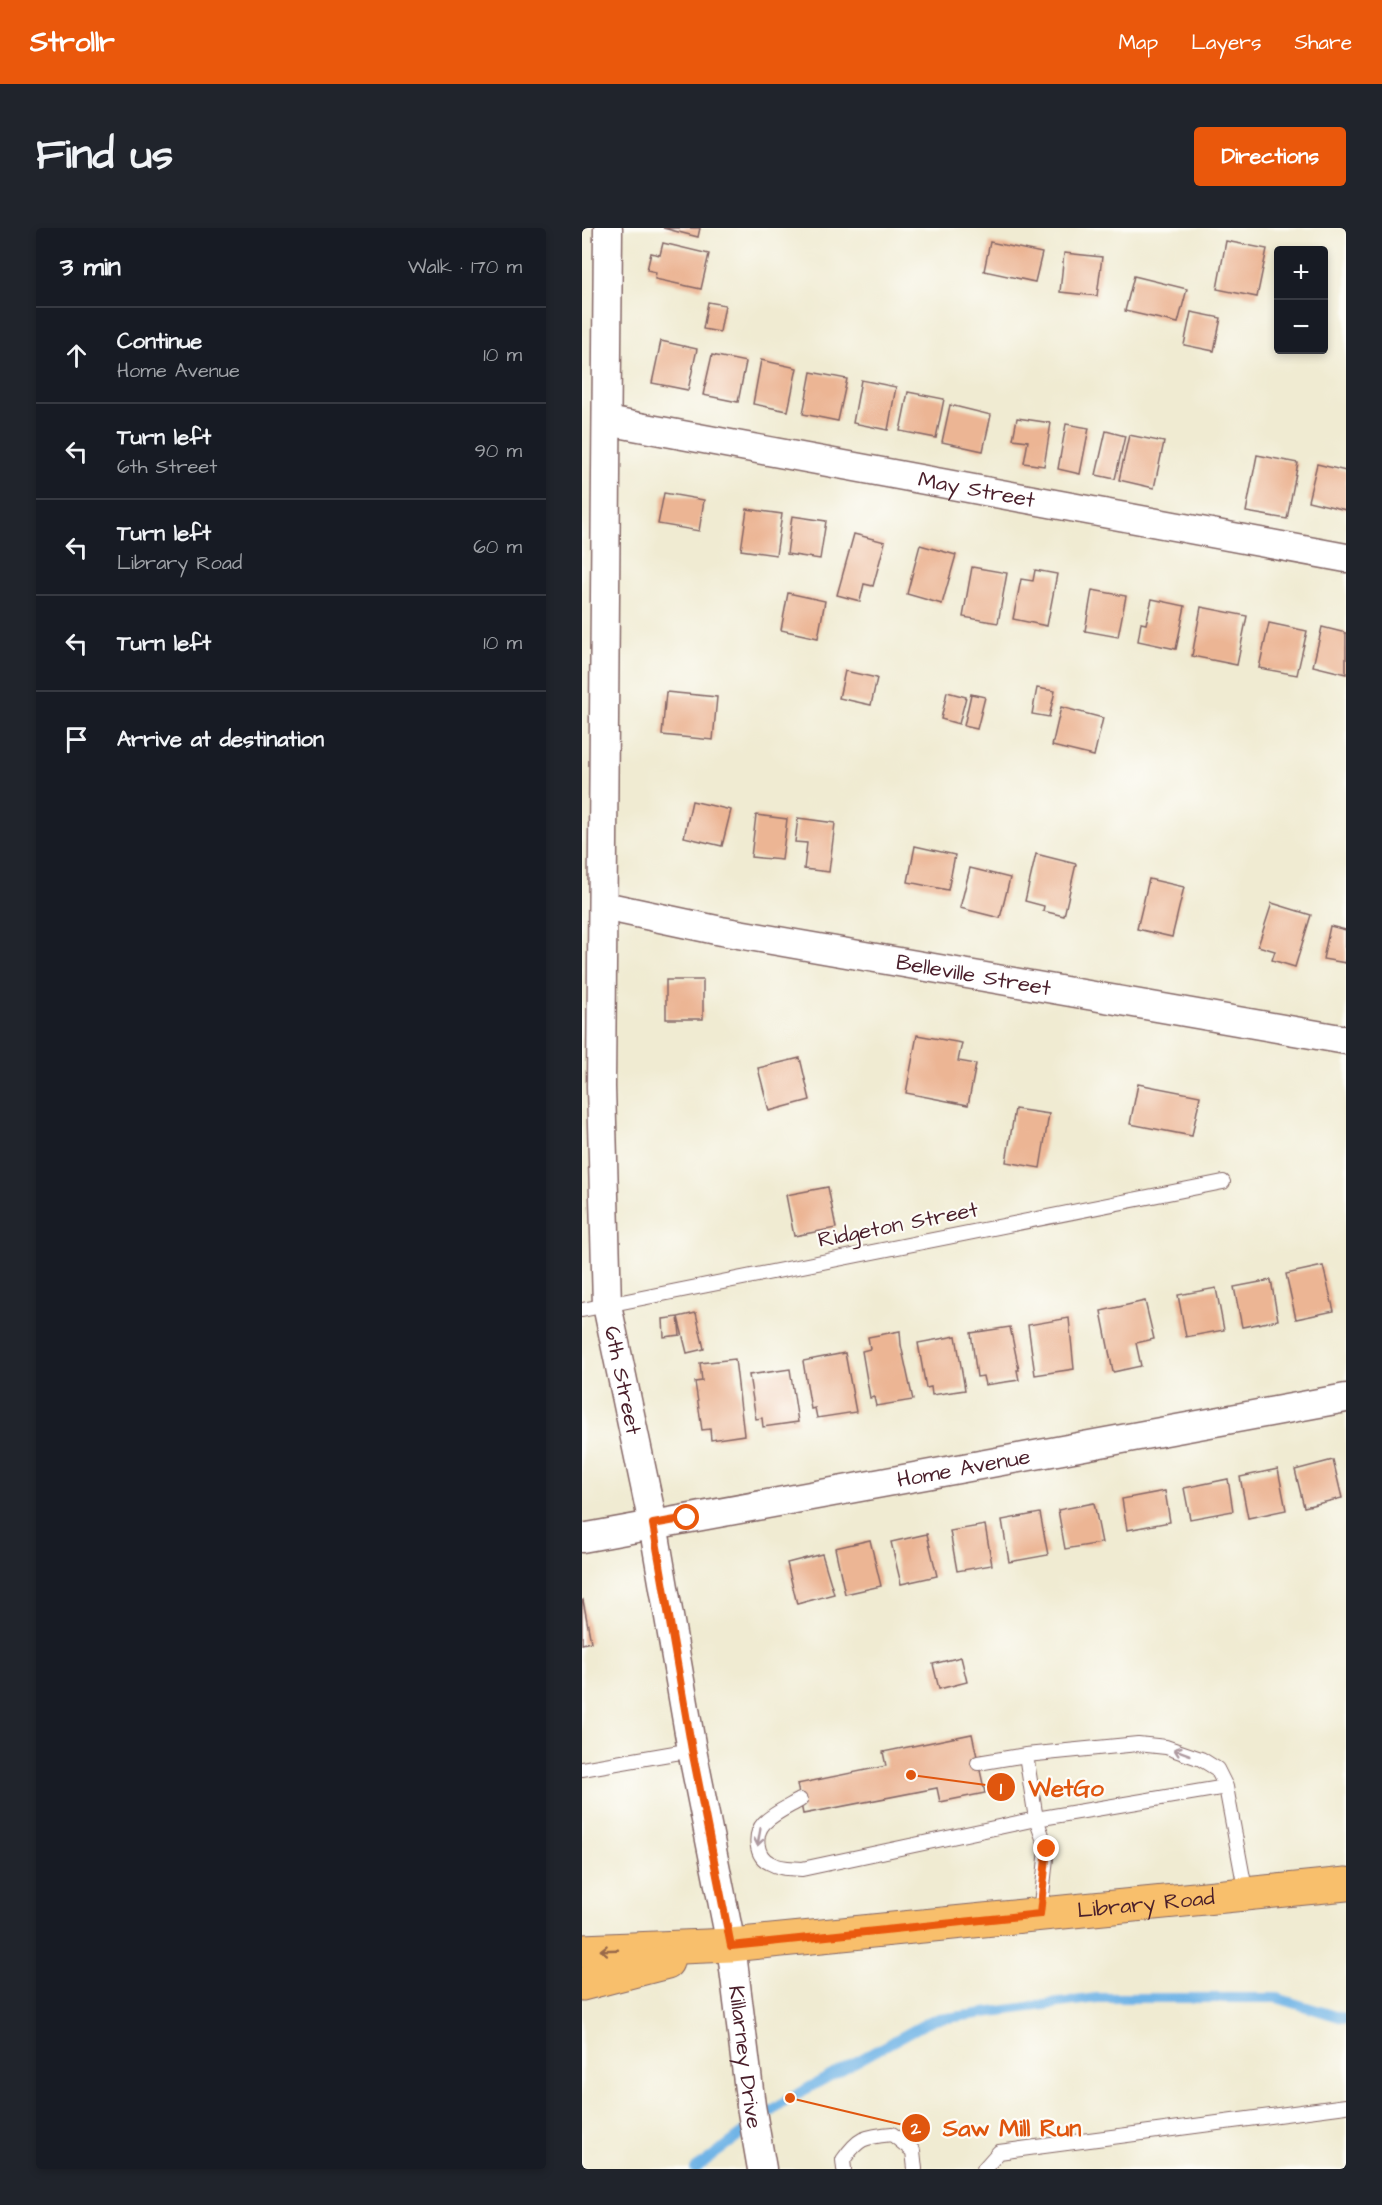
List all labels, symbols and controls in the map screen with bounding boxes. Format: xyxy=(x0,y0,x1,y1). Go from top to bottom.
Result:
text: Strollr xyxy=(30,23,115,62)
text: Map xyxy=(1118,28,1158,57)
text: Layers xyxy=(1191,28,1261,57)
text: Share xyxy=(1294,28,1352,57)
text: Find us xyxy=(36,127,173,185)
button: Directions xyxy=(1194,127,1346,186)
map controls xyxy=(1274,246,1328,354)
button: + xyxy=(1274,246,1328,300)
text: 3 min xyxy=(60,249,121,285)
text: Walk · 170 m xyxy=(408,253,522,281)
button: − xyxy=(1274,300,1328,354)
text: Continue xyxy=(117,326,202,357)
icon: ahead xyxy=(60,339,93,372)
text: 10 m xyxy=(483,341,522,369)
text: Home Avenue xyxy=(117,357,240,385)
text: Turn left xyxy=(117,422,211,453)
icon: left xyxy=(60,435,93,468)
text: 90 m xyxy=(474,437,522,465)
text: 6th Street xyxy=(117,453,217,481)
street label: May Street xyxy=(916,464,1038,516)
text: Turn left xyxy=(117,518,211,549)
icon: left xyxy=(60,531,93,564)
text: 60 m xyxy=(473,533,522,561)
text: Library Road xyxy=(117,549,242,577)
icon: left xyxy=(60,627,93,660)
text: Turn left xyxy=(117,628,211,659)
text: 10 m xyxy=(483,629,522,657)
icon: arrive xyxy=(60,723,93,756)
text: Arrive at destination xyxy=(117,724,324,755)
street label: Belleville Street xyxy=(894,946,1053,1004)
street label: Ridgeton Street xyxy=(815,1194,981,1257)
street label: 6th Street xyxy=(596,1323,649,1438)
street label: Home Avenue xyxy=(894,1441,1033,1495)
route start xyxy=(673,1504,699,1530)
one-way arrow xyxy=(1173,1746,1192,1757)
callout: WetGo xyxy=(986,1766,1116,1808)
text: WetGo xyxy=(1027,1772,1104,1806)
text: 1 xyxy=(1000,1776,1003,1801)
one-way arrow xyxy=(754,1827,765,1846)
route end xyxy=(1033,1835,1059,1861)
street label: Library Road xyxy=(1076,1882,1216,1926)
one-way arrow xyxy=(600,1945,620,1956)
street label: Killarney Drive xyxy=(721,1984,770,2131)
callout: Saw Mill Run xyxy=(901,2107,1094,2149)
text: Saw Mill Run xyxy=(942,2112,1081,2146)
text: 2 xyxy=(910,2116,922,2141)

